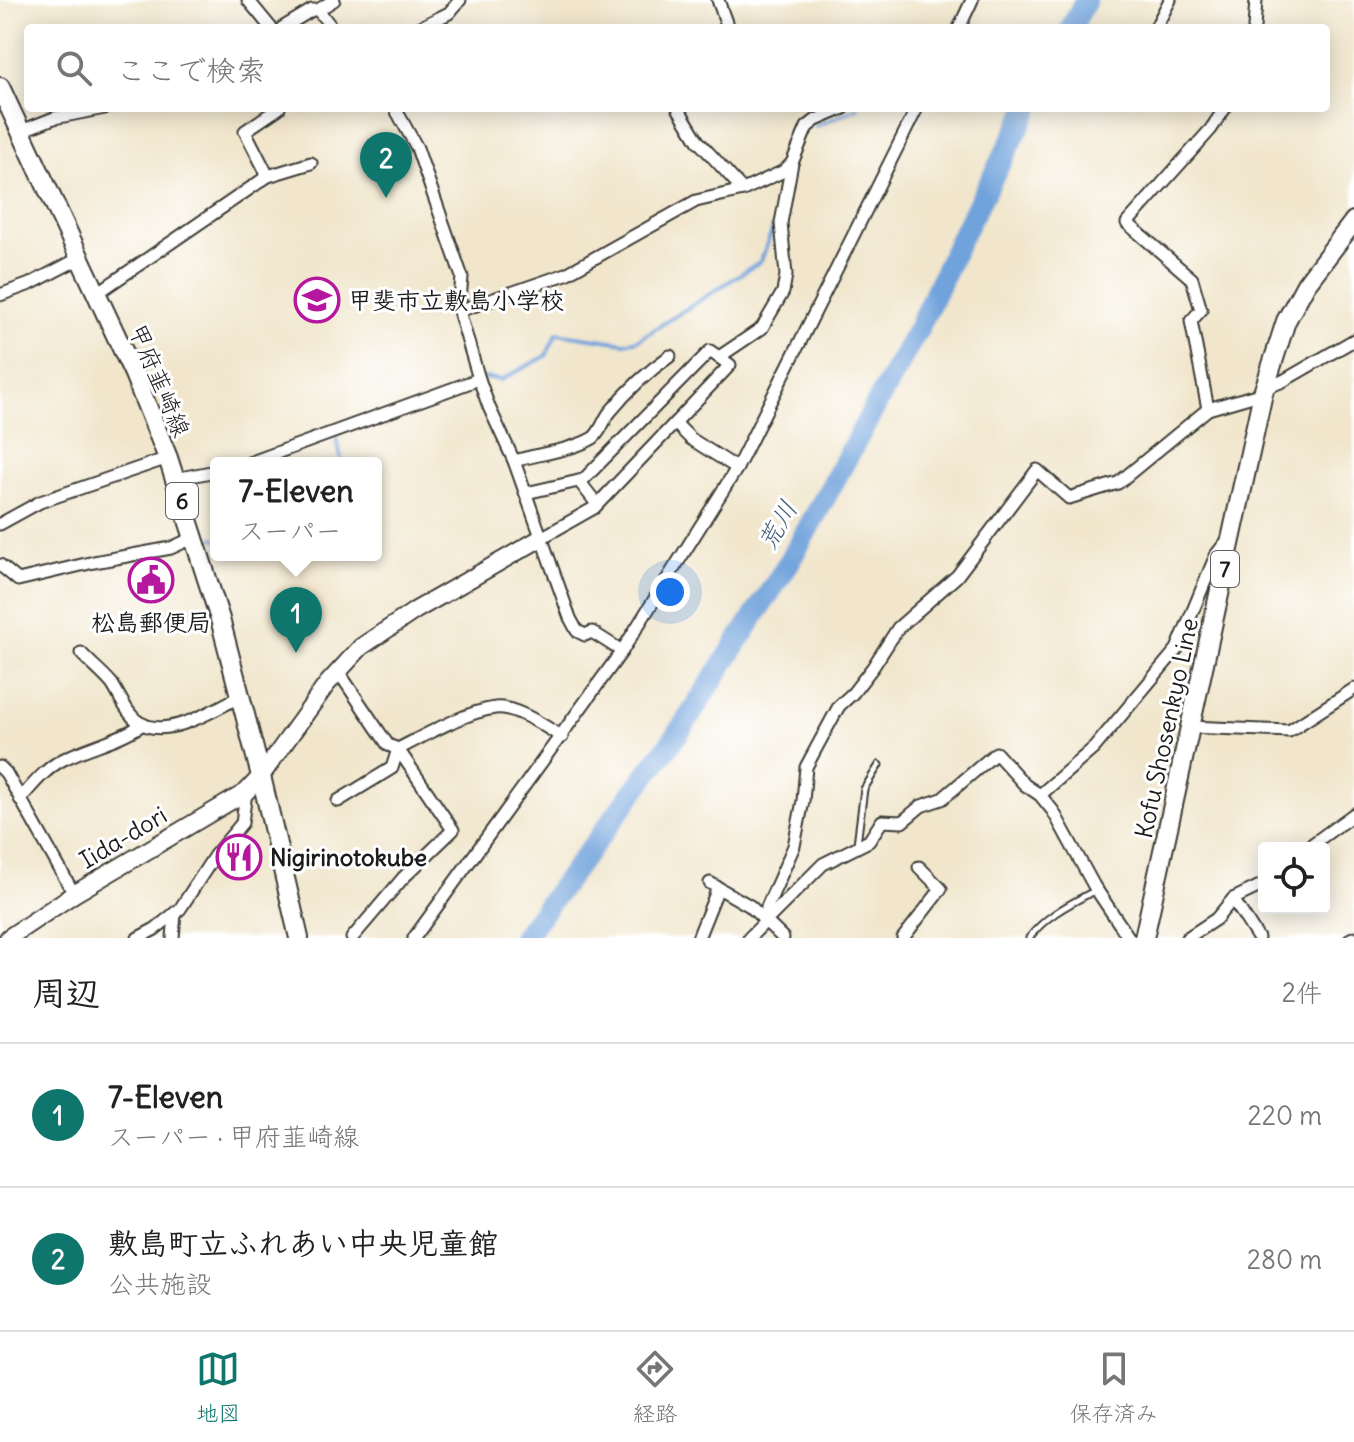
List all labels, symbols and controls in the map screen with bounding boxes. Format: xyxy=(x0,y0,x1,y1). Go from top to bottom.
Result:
search box xyxy=(24,24,1330,112)
icon: search xyxy=(52,46,96,90)
text: ここで検索 xyxy=(116,51,266,89)
pin: 2 xyxy=(360,132,412,198)
school or university icon: 甲斐市立敷島小学校 xyxy=(293,276,341,324)
place label: 甲斐市立敷島小学校 xyxy=(348,285,564,315)
street label: 甲府韮崎線 xyxy=(123,319,197,441)
popup xyxy=(210,457,382,561)
text: 7-Eleven xyxy=(238,472,354,510)
road number: 6 xyxy=(166,483,198,519)
water label: 荒川 xyxy=(750,494,804,556)
text: スーパー xyxy=(238,514,341,547)
road number: 7 xyxy=(1211,551,1239,587)
public building icon: 松島郵便局 xyxy=(127,556,175,604)
your location xyxy=(650,572,690,612)
pin: 1 xyxy=(270,587,322,653)
place label: 松島郵便局 xyxy=(91,607,211,637)
street label: Kofu Shosenkyo Line xyxy=(1128,615,1204,841)
street label: Iida-dori xyxy=(74,799,172,875)
restaurant icon: Nigirinotokube xyxy=(215,833,263,881)
place label: Nigirinotokube xyxy=(270,842,427,872)
map controls xyxy=(1258,842,1330,914)
button: locate xyxy=(1258,842,1330,914)
text: 周辺 xyxy=(32,971,100,1014)
text: 2件 xyxy=(1282,976,1322,1009)
text: 7-Eleven xyxy=(108,1078,223,1116)
text: 1 xyxy=(53,1099,63,1132)
text: 220 m xyxy=(1247,1099,1322,1132)
text: スーパー · 甲府韮崎線 xyxy=(108,1120,359,1153)
text: 敷島町立ふれあい中央児童館 xyxy=(108,1224,498,1262)
text: 2 xyxy=(51,1243,65,1276)
text: 280 m xyxy=(1247,1243,1322,1276)
text: 公共施設 xyxy=(108,1267,212,1300)
tab: 地図 xyxy=(196,1347,240,1427)
tab: 経路 xyxy=(633,1347,677,1427)
tab: 保存済み xyxy=(1070,1347,1158,1427)

